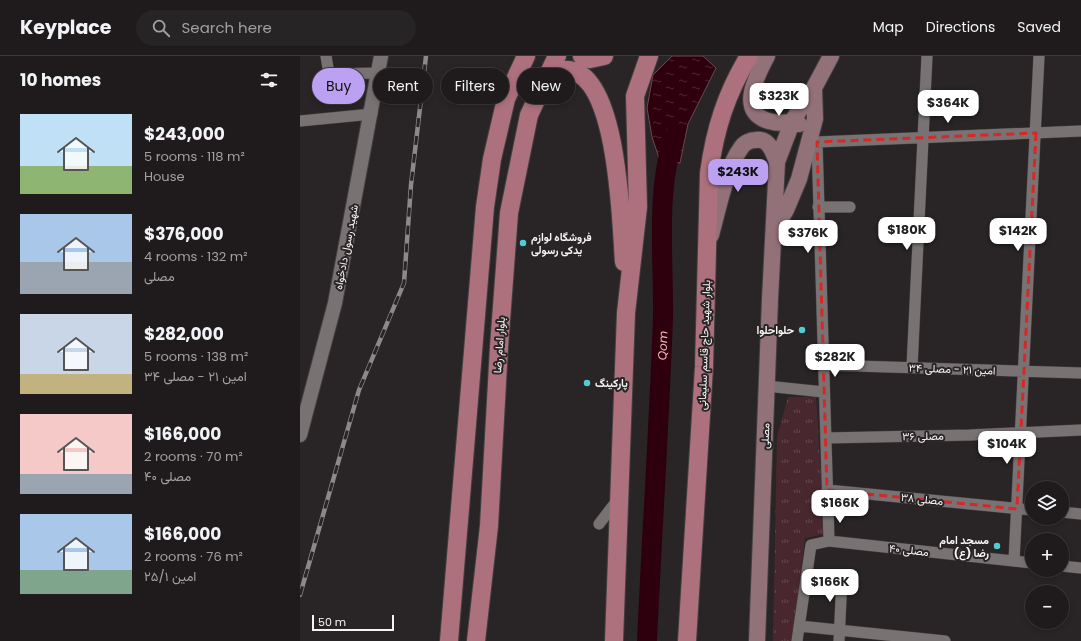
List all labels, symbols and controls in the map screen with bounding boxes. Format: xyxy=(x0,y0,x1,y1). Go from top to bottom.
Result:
search box xyxy=(136,10,416,46)
text: Keyplace xyxy=(20,14,112,41)
icon: search xyxy=(150,17,172,39)
text: Search here xyxy=(182,17,272,38)
text: Map xyxy=(873,17,904,37)
text: Directions xyxy=(926,17,995,37)
text: Saved xyxy=(1017,17,1061,37)
text: 10 homes xyxy=(20,68,101,92)
chip: Buy xyxy=(312,68,365,104)
chip: Rent xyxy=(373,68,433,104)
chip: Filters xyxy=(441,68,509,104)
chip: New xyxy=(517,68,575,104)
icon: filters xyxy=(258,69,280,91)
pin: $323K xyxy=(751,83,807,117)
text: $323K xyxy=(759,86,799,105)
pin: $364K xyxy=(920,90,976,124)
text: $364K xyxy=(927,93,969,112)
text: $243,000 xyxy=(144,122,225,146)
icon: home xyxy=(52,130,100,178)
text: 5 rooms · 118 m² xyxy=(144,147,245,166)
pin: $243K xyxy=(710,159,766,193)
text: $243K xyxy=(717,162,759,181)
text: House xyxy=(144,167,184,186)
street label: شهید رسول دادخواه xyxy=(330,203,362,291)
pin: $180K xyxy=(879,217,935,251)
pin: $142K xyxy=(990,218,1046,252)
pin: $376K xyxy=(780,220,836,254)
text: $180K xyxy=(887,220,927,239)
text: $142K xyxy=(999,221,1037,240)
text: $376,000 xyxy=(144,222,224,246)
text: $376K xyxy=(788,223,828,242)
place label: فروشگاه لوازم یدکی رسولی xyxy=(531,229,592,258)
icon: home xyxy=(52,230,100,278)
marker: فروشگاه لوازم یدکی رسولی xyxy=(518,238,528,248)
text: 4 rooms · 132 m² xyxy=(144,247,247,266)
text: مصلی xyxy=(144,267,175,286)
street label: بلوار شهید حاج قاسم سلیمانی xyxy=(694,280,714,410)
street label: بلوار امام رضا xyxy=(489,316,509,374)
text: $282,000 xyxy=(144,322,224,346)
place label: حلواحلوا xyxy=(756,322,795,338)
marker: حلواحلوا xyxy=(797,325,807,335)
icon: home xyxy=(52,330,100,378)
water label: Qom xyxy=(653,330,671,361)
pin: $282K xyxy=(807,344,863,378)
text: 5 rooms · 138 m² xyxy=(144,347,248,366)
text: $282K xyxy=(815,347,855,366)
street label: امین ۲۱ - مصلی ۳۴ xyxy=(908,359,996,379)
text: امین ۲۱ - مصلی ۳۴ xyxy=(144,367,247,386)
place label: پارکینگ xyxy=(595,375,628,391)
marker: پارکینگ xyxy=(582,378,592,388)
text: $166,000 xyxy=(144,422,221,446)
street label: مصلی xyxy=(757,423,773,449)
street label: مصلی ۳۶ xyxy=(902,428,944,444)
icon: home xyxy=(52,430,100,478)
pin: $104K xyxy=(979,431,1035,465)
text: $104K xyxy=(987,434,1027,453)
text: 2 rooms · 70 m² xyxy=(144,447,243,466)
text: مصلی ۴۰ xyxy=(144,467,191,486)
map controls xyxy=(1025,481,1069,629)
button: layers xyxy=(1025,481,1069,525)
street label: مصلی ۳۸ xyxy=(900,489,944,509)
pin: $166K xyxy=(812,490,868,524)
text: $166K xyxy=(820,493,860,512)
text: $166,000 xyxy=(144,522,221,546)
icon: home xyxy=(52,530,100,578)
place label: مسجد امام رضا (ع) xyxy=(939,532,989,561)
button: + xyxy=(1025,533,1069,577)
street label: مصلی ۴۰ xyxy=(888,540,930,560)
marker: مسجد امام رضا (ع) xyxy=(992,541,1002,551)
text: 2 rooms · 76 m² xyxy=(144,547,243,566)
text: امین ۲۵/۱ xyxy=(144,567,196,586)
pin: $166K xyxy=(802,569,858,603)
text: $166K xyxy=(810,572,850,591)
button: − xyxy=(1025,585,1069,629)
scale bar xyxy=(312,613,394,632)
text: 50 m xyxy=(318,614,346,630)

